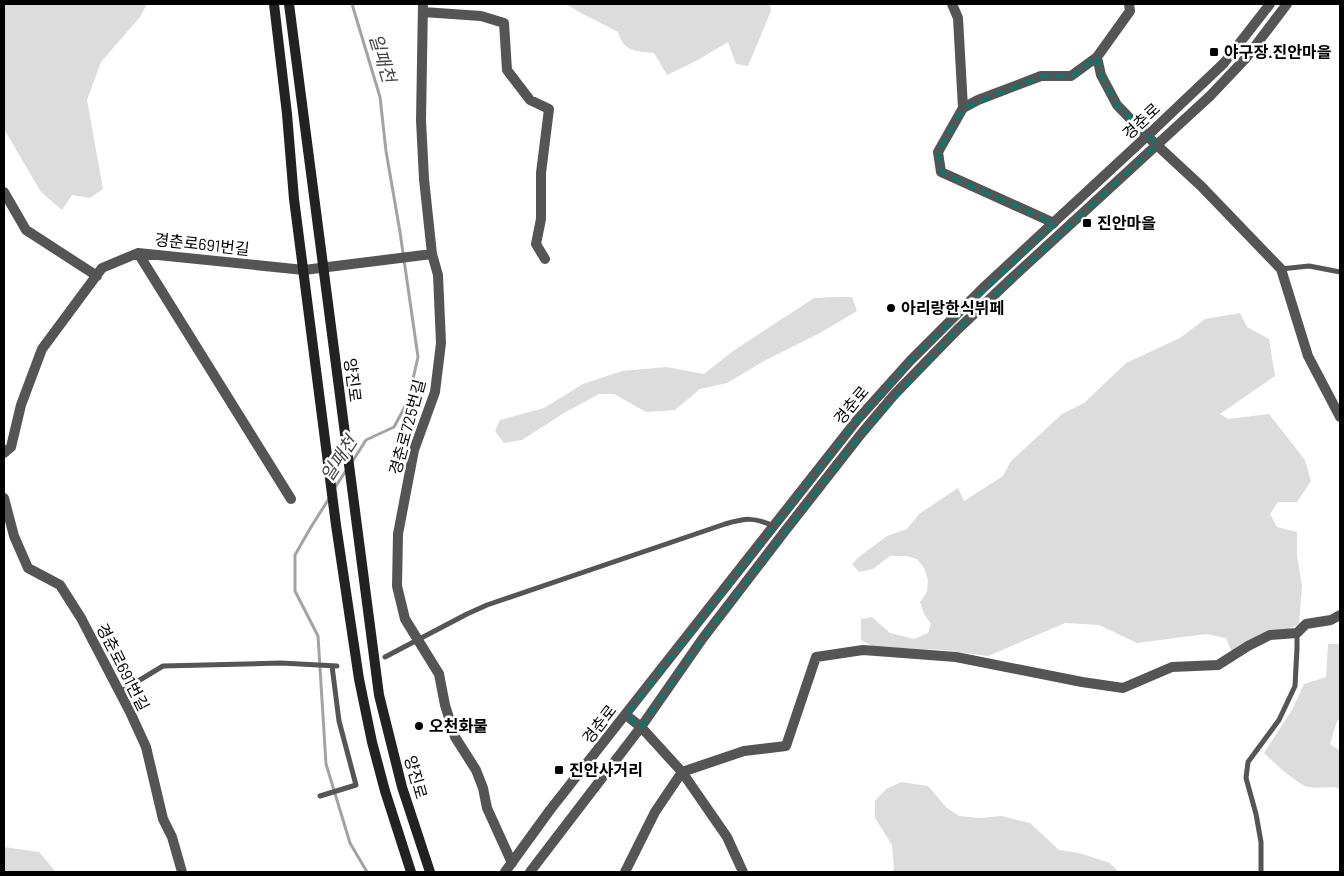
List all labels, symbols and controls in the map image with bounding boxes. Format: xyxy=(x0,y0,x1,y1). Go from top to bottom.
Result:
water label: 일패천 xyxy=(365,31,401,87)
place label: 야구장.진안마을 xyxy=(1224,42,1332,61)
marker: 야구장.진안마을 xyxy=(1208,46,1220,58)
street label: 경춘로 xyxy=(1118,98,1163,143)
place label: 진안마을 xyxy=(1097,213,1156,232)
marker: 진안마을 xyxy=(1081,217,1093,229)
street label: 경춘로691번길 xyxy=(154,229,251,258)
place label: 아리랑한식뷔페 xyxy=(901,298,1004,317)
marker: 아리랑한식뷔페 xyxy=(885,302,897,314)
street label: 양진로 xyxy=(341,357,366,403)
street label: 경춘로725번길 xyxy=(385,377,428,477)
street label: 경춘로 xyxy=(829,381,872,428)
water label: 일패천 xyxy=(315,430,362,485)
street label: 경춘로691번길 xyxy=(93,620,154,714)
street label: 경춘로 xyxy=(578,700,620,747)
place label: 오천화물 xyxy=(429,716,488,735)
marker: 오천화물 xyxy=(413,720,425,732)
street label: 양진로 xyxy=(401,753,432,801)
place label: 진안사거리 xyxy=(569,760,643,779)
marker: 진안사거리 xyxy=(553,764,565,776)

